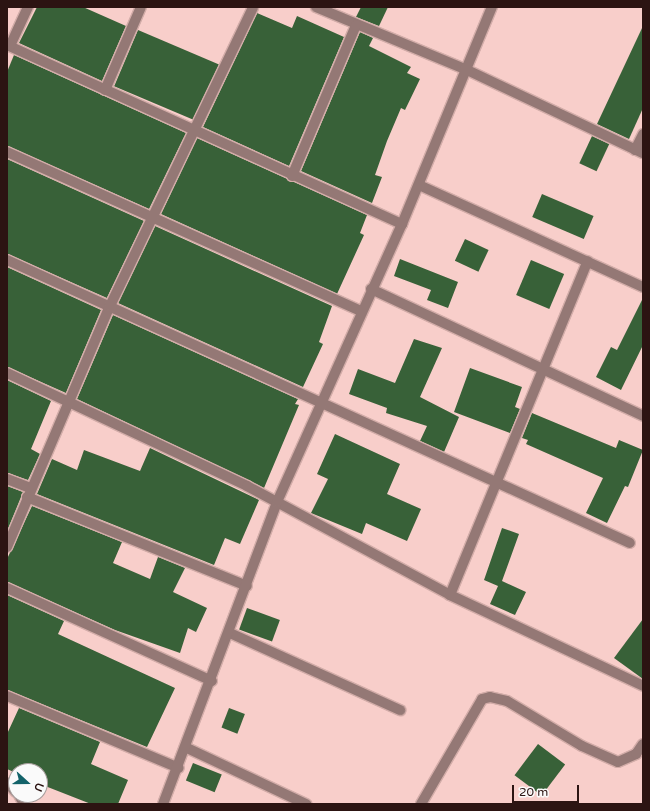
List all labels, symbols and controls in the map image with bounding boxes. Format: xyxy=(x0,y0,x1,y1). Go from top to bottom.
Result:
north arrow xyxy=(8,763,48,803)
scale bar xyxy=(514,777,581,803)
text: U xyxy=(31,781,46,793)
text: 20 m xyxy=(519,785,548,799)

